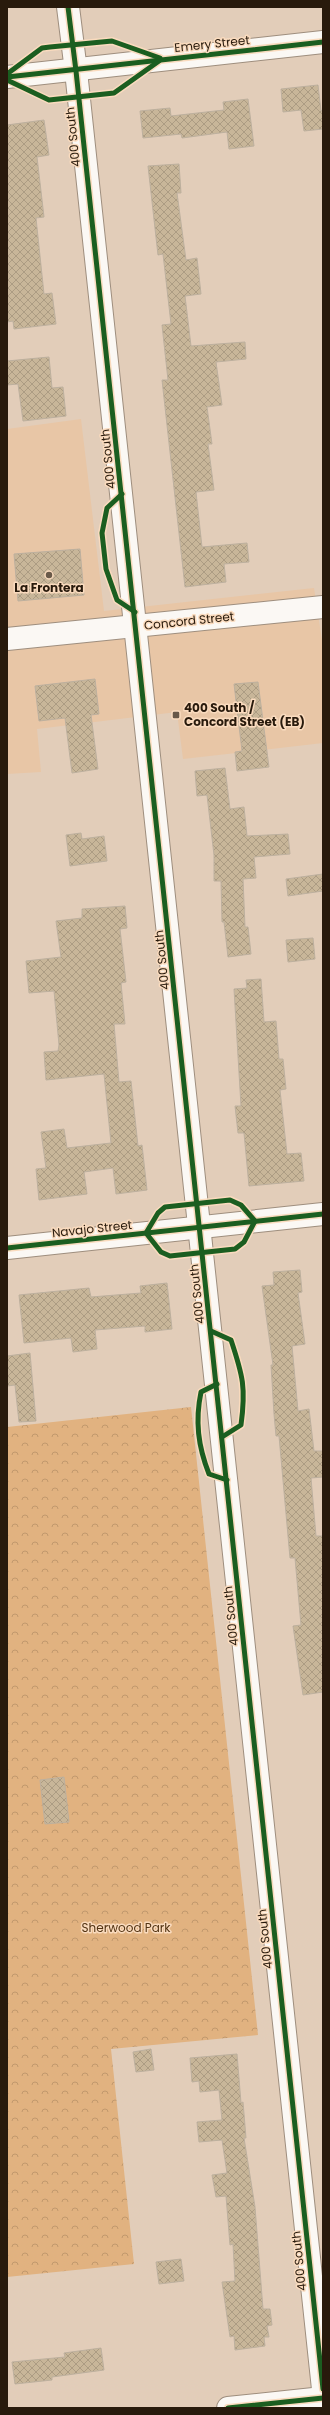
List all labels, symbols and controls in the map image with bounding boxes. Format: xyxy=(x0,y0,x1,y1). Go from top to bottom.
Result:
street label: Emery Street xyxy=(174,31,250,56)
street label: 400 South xyxy=(61,106,84,168)
street label: 400 South xyxy=(96,428,119,490)
marker: La Frontera xyxy=(44,570,54,580)
place label: La Frontera xyxy=(14,579,84,596)
street label: Concord Street xyxy=(143,607,235,634)
place label: 400 South / Concord Street (EB) xyxy=(184,699,305,730)
marker: 400 South / Concord Street (EB) xyxy=(171,710,181,720)
street label: 400 South xyxy=(150,929,173,991)
street label: Navajo Street xyxy=(51,1216,133,1241)
street label: 400 South xyxy=(185,1263,208,1325)
street label: 400 South xyxy=(219,1585,242,1647)
street label: 400 South xyxy=(253,1908,276,1970)
park label: Sherwood Park xyxy=(82,1919,171,1936)
street label: 400 South xyxy=(287,2230,310,2292)

